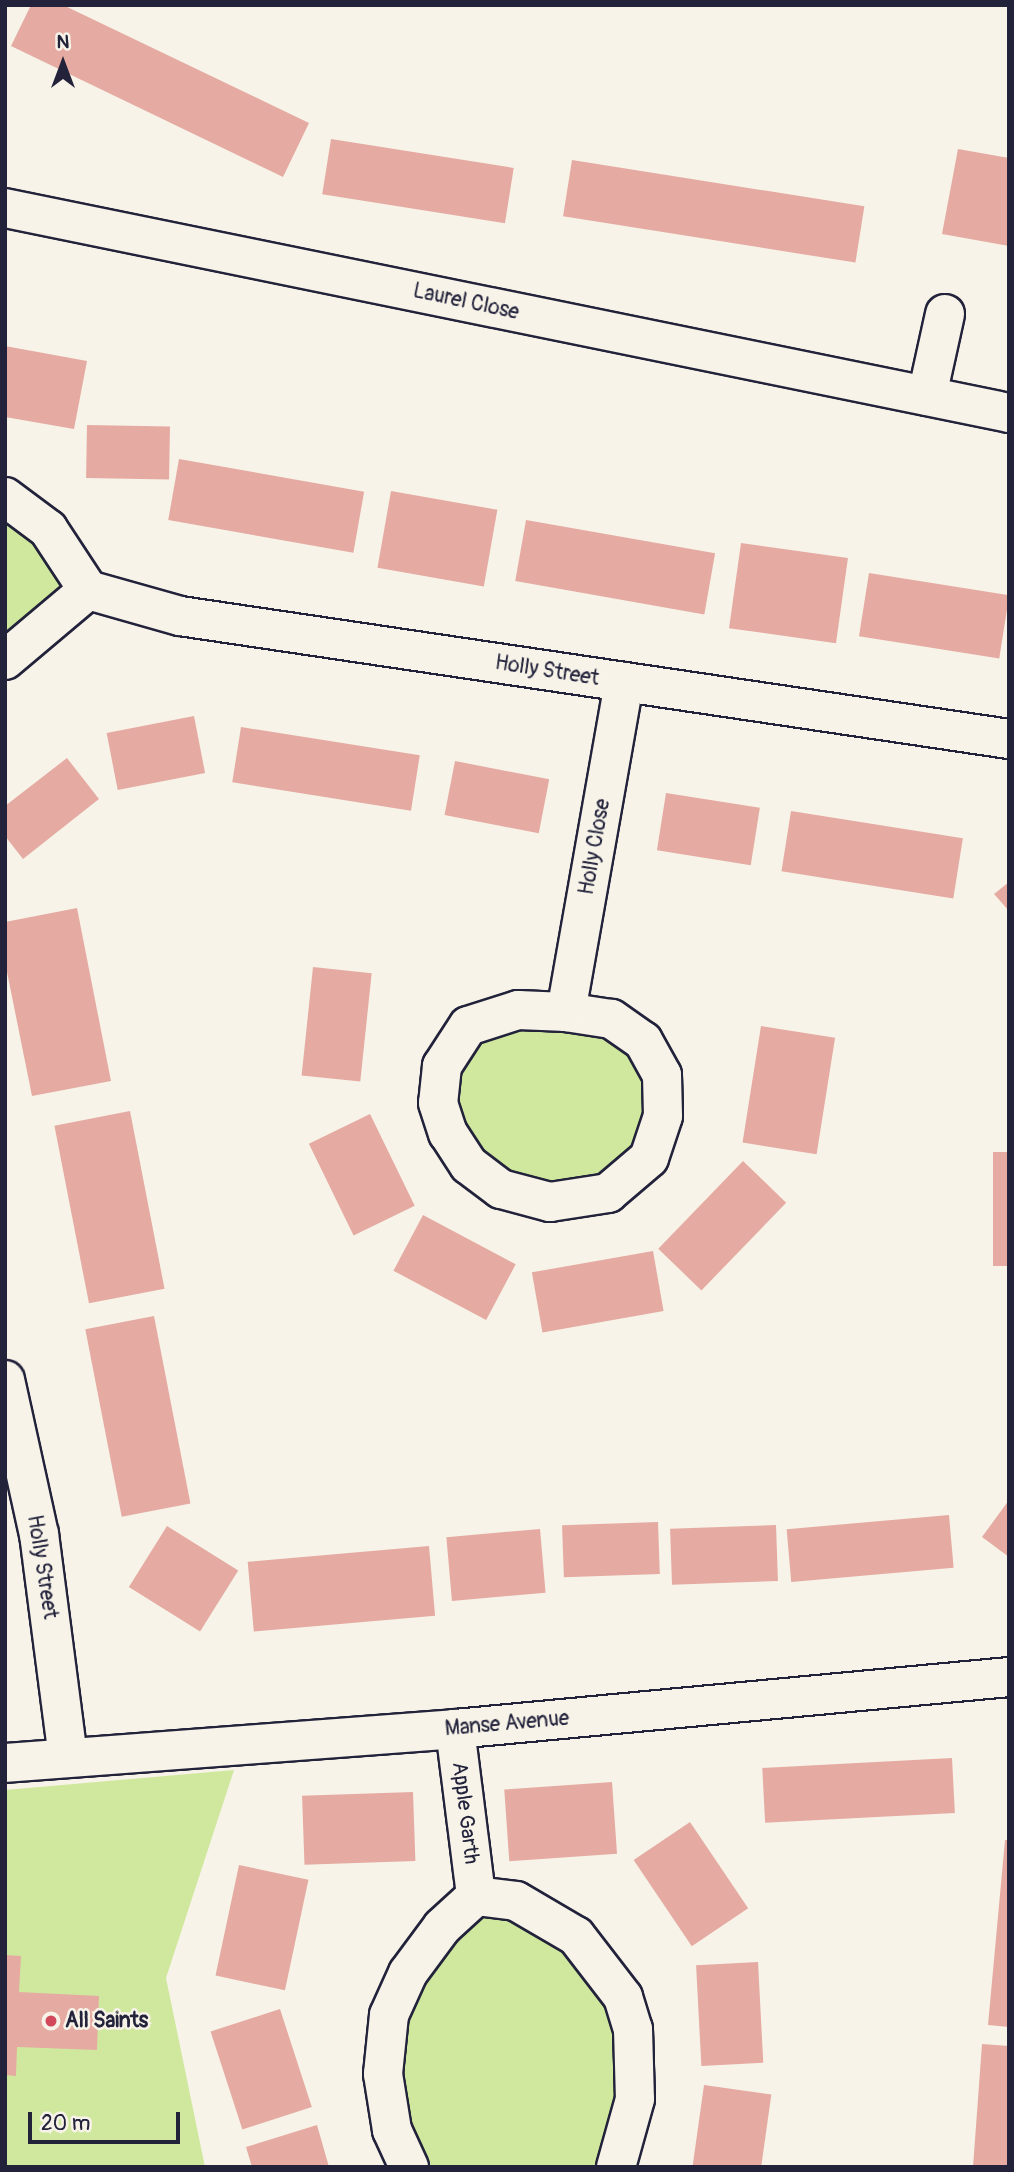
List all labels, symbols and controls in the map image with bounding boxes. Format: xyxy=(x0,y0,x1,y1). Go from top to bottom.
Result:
north arrow xyxy=(28,28,98,98)
text: N xyxy=(57,30,69,54)
street label: Laurel Close xyxy=(411,278,521,326)
street label: Holly Street xyxy=(493,650,601,692)
street label: Holly Close xyxy=(574,797,616,897)
street label: Holly Street xyxy=(21,1513,63,1621)
street label: Manse Avenue xyxy=(444,1706,570,1742)
street label: Apple Garth xyxy=(446,1760,484,1866)
place label: All Saints xyxy=(65,2008,148,2034)
marker: All Saints xyxy=(43,2013,59,2029)
scale bar xyxy=(32,2098,184,2142)
text: 20 m xyxy=(41,2110,90,2137)

